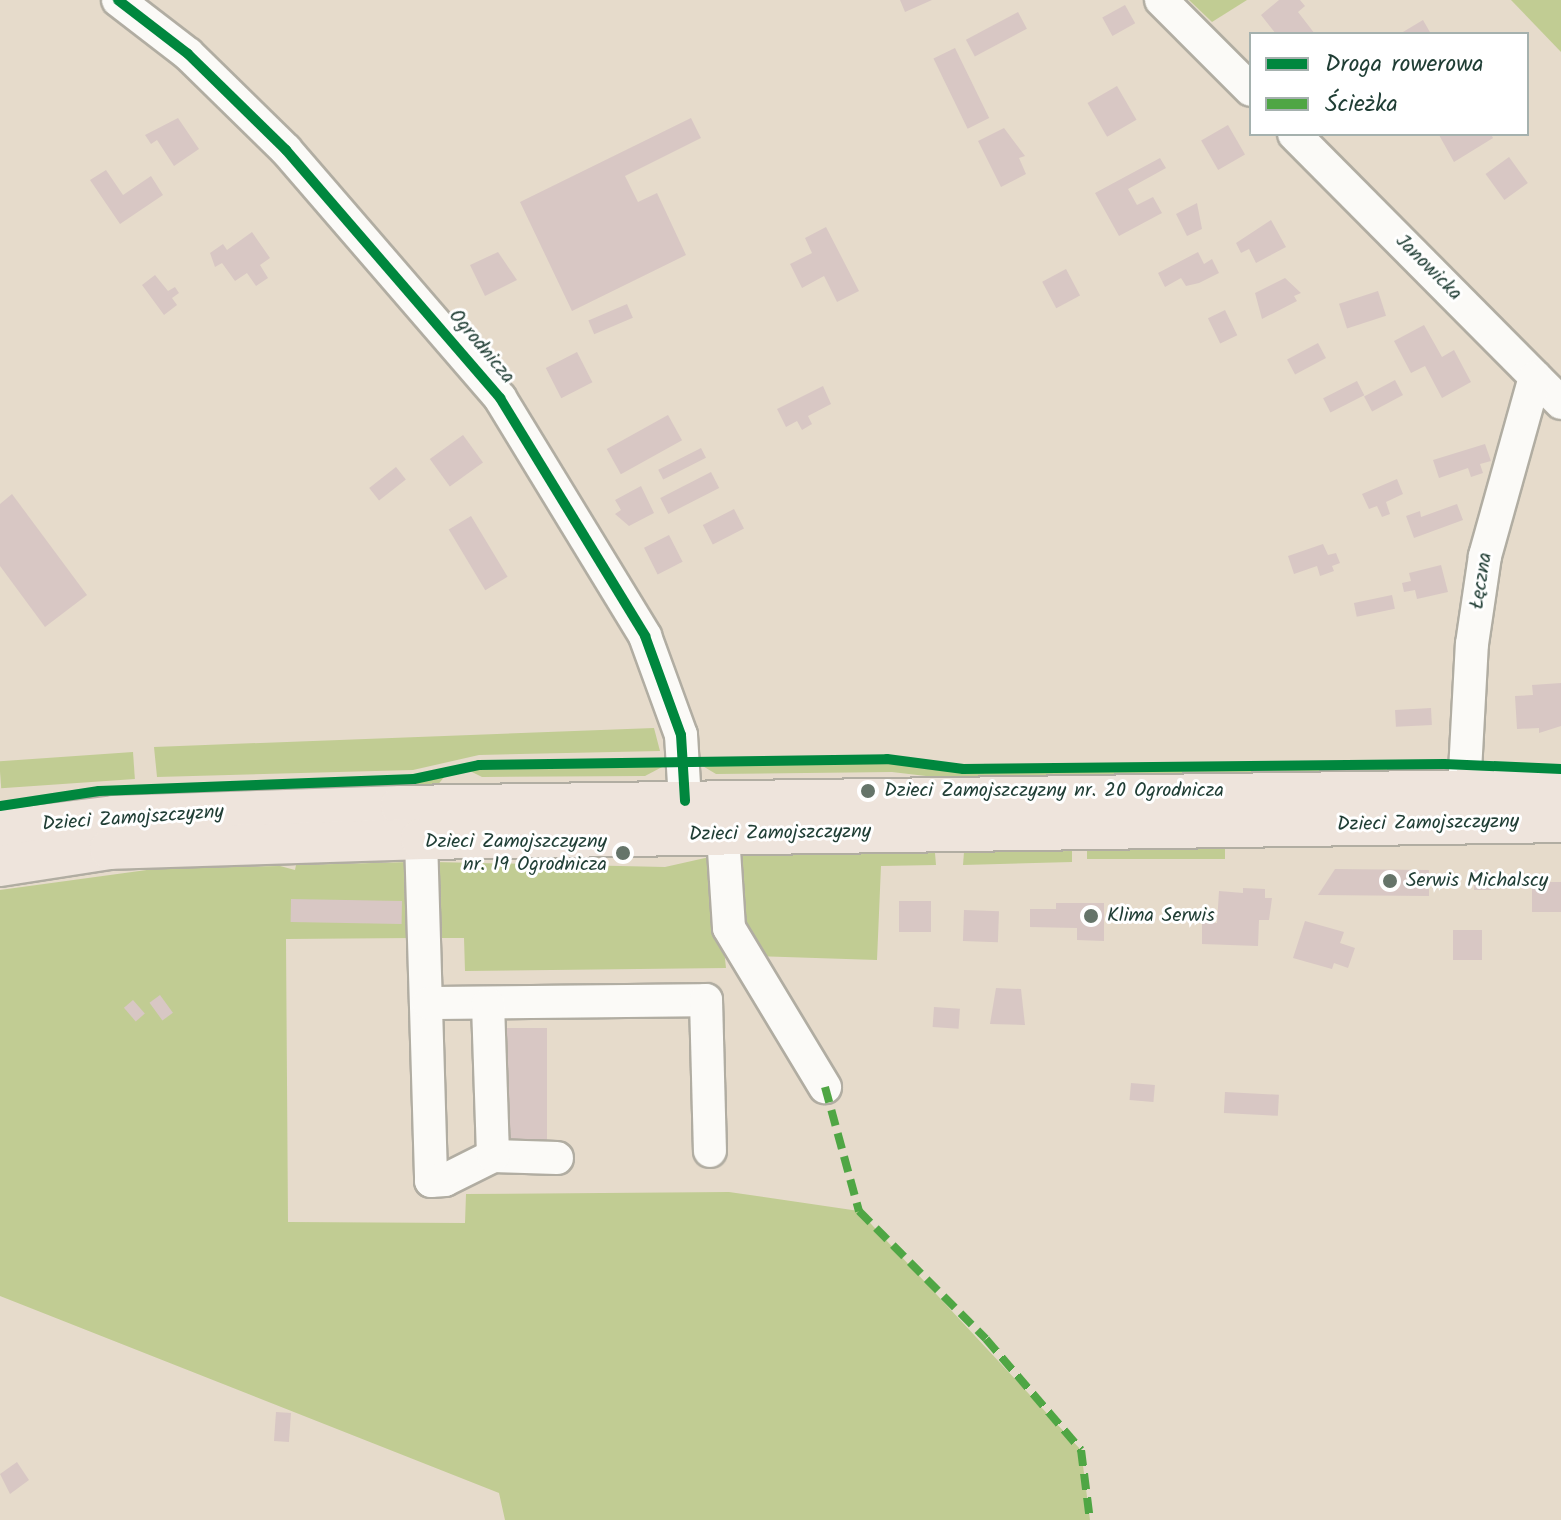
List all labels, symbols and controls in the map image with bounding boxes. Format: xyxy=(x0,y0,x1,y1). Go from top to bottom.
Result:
legend xyxy=(1249,32,1529,136)
text: Droga rowerowa xyxy=(1325,45,1484,84)
text: Ścieżka xyxy=(1325,85,1398,124)
street label: Janowicka xyxy=(1390,230,1466,306)
street label: Ogrodnicza xyxy=(443,305,519,389)
street label: Łęczna xyxy=(1466,551,1498,611)
place label: Dzieci Zamojszczyzny nr. 20 Ogrodnicza xyxy=(884,779,1224,803)
marker: Dzieci Zamojszczyzny nr. 20 Ogrodnicza xyxy=(859,782,877,800)
street label: Dzieci Zamojszczyzny xyxy=(41,801,225,837)
street label: Dzieci Zamojszczyzny xyxy=(1337,810,1519,838)
street label: Dzieci Zamojszczyzny xyxy=(689,820,871,848)
place label: Dzieci Zamojszczyzny nr. 19 Ogrodnicza xyxy=(425,830,607,877)
marker: Dzieci Zamojszczyzny nr. 19 Ogrodnicza xyxy=(614,844,632,862)
place label: Serwis Michalscy xyxy=(1406,869,1548,893)
marker: Serwis Michalscy xyxy=(1381,872,1399,890)
place label: Klima Serwis xyxy=(1107,904,1215,928)
marker: Klima Serwis xyxy=(1082,907,1100,925)

